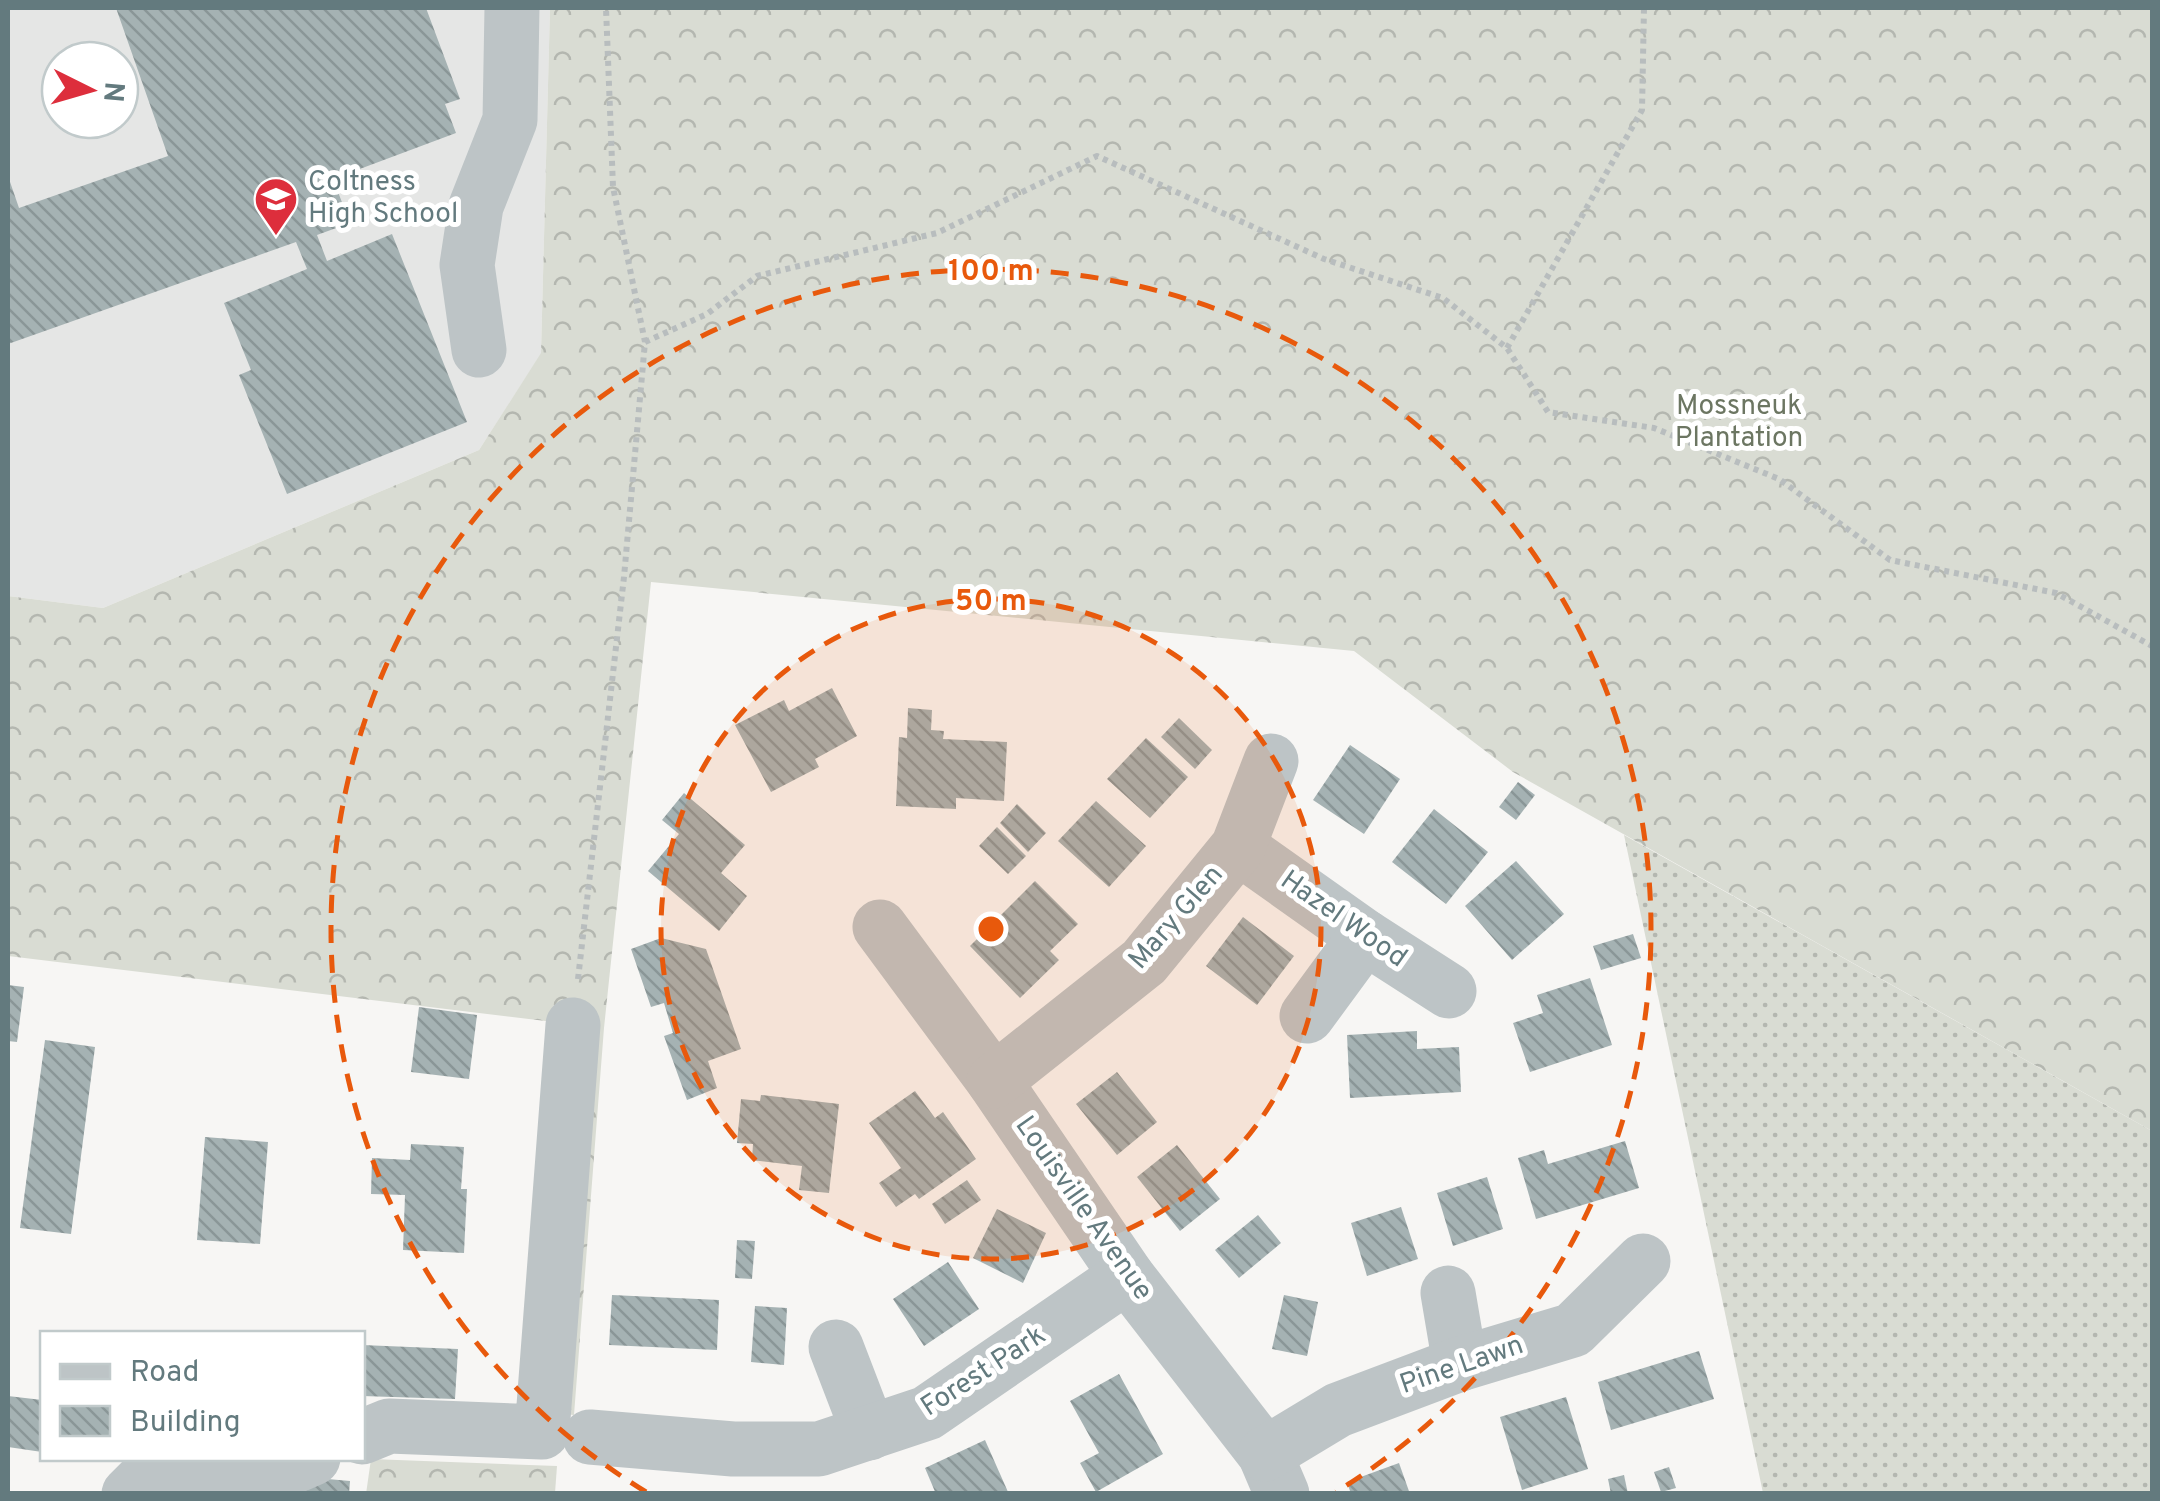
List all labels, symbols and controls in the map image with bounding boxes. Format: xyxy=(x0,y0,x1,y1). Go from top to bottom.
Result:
north arrow xyxy=(40,40,140,140)
text: N xyxy=(93,80,131,104)
place label: Coltness High School xyxy=(308,165,458,233)
school or university icon: Coltness High School xyxy=(253,176,299,237)
text: 100 m xyxy=(948,254,1034,291)
park label: Mossneuk Plantation xyxy=(1675,389,1803,457)
text: 50 m xyxy=(955,584,1027,621)
street label: Mary Glen xyxy=(1122,858,1232,978)
street label: Hazel Wood xyxy=(1273,863,1413,977)
centre of rings xyxy=(973,911,1009,947)
street label: Louisville Avenue xyxy=(1006,1110,1160,1308)
street label: Forest Park xyxy=(915,1318,1053,1426)
street label: Pine Lawn xyxy=(1395,1328,1529,1404)
legend xyxy=(40,1331,365,1461)
text: Road xyxy=(130,1355,199,1392)
text: Building xyxy=(130,1405,241,1442)

